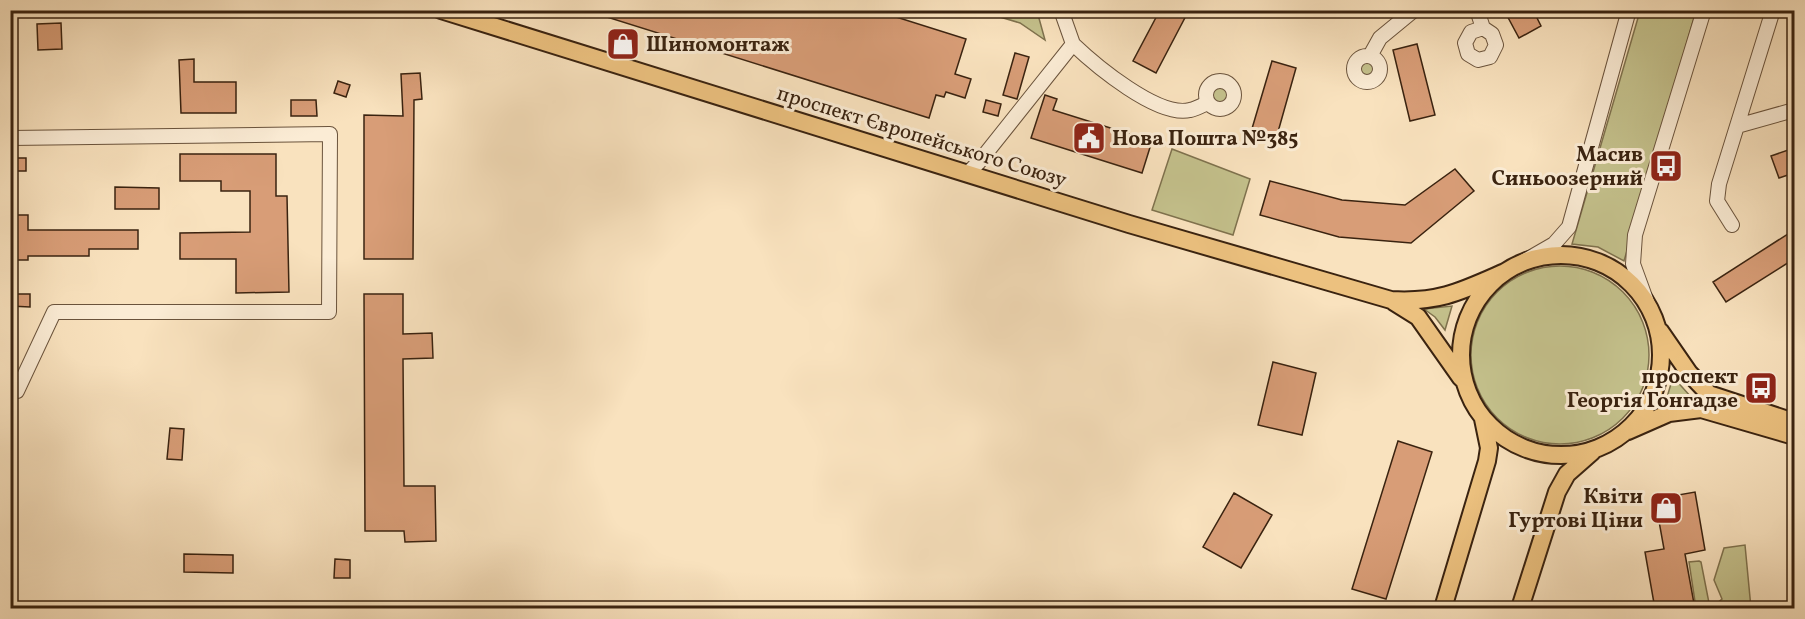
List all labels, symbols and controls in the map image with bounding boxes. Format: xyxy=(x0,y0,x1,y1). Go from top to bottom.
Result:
shop icon: Шиномонтаж xyxy=(605,26,641,62)
place label: Шиномонтаж xyxy=(646,31,790,60)
street label: проспект Європейського Союзу xyxy=(773,79,1071,196)
public building icon: Нова Пошта №385 xyxy=(1071,120,1107,156)
place label: Нова Пошта №385 xyxy=(1112,125,1298,154)
place label: Масив Синьоозерний xyxy=(1492,141,1643,194)
bus stop icon: Масив Синьоозерний xyxy=(1648,148,1684,184)
place label: проспект Георгія Гонгадзе xyxy=(1567,363,1738,416)
bus stop icon: проспект Георгія Гонгадзе xyxy=(1743,370,1779,406)
place label: Квіти Гуртові Ціни xyxy=(1508,483,1643,536)
shop icon: Квіти Гуртові Ціни xyxy=(1648,490,1684,526)

